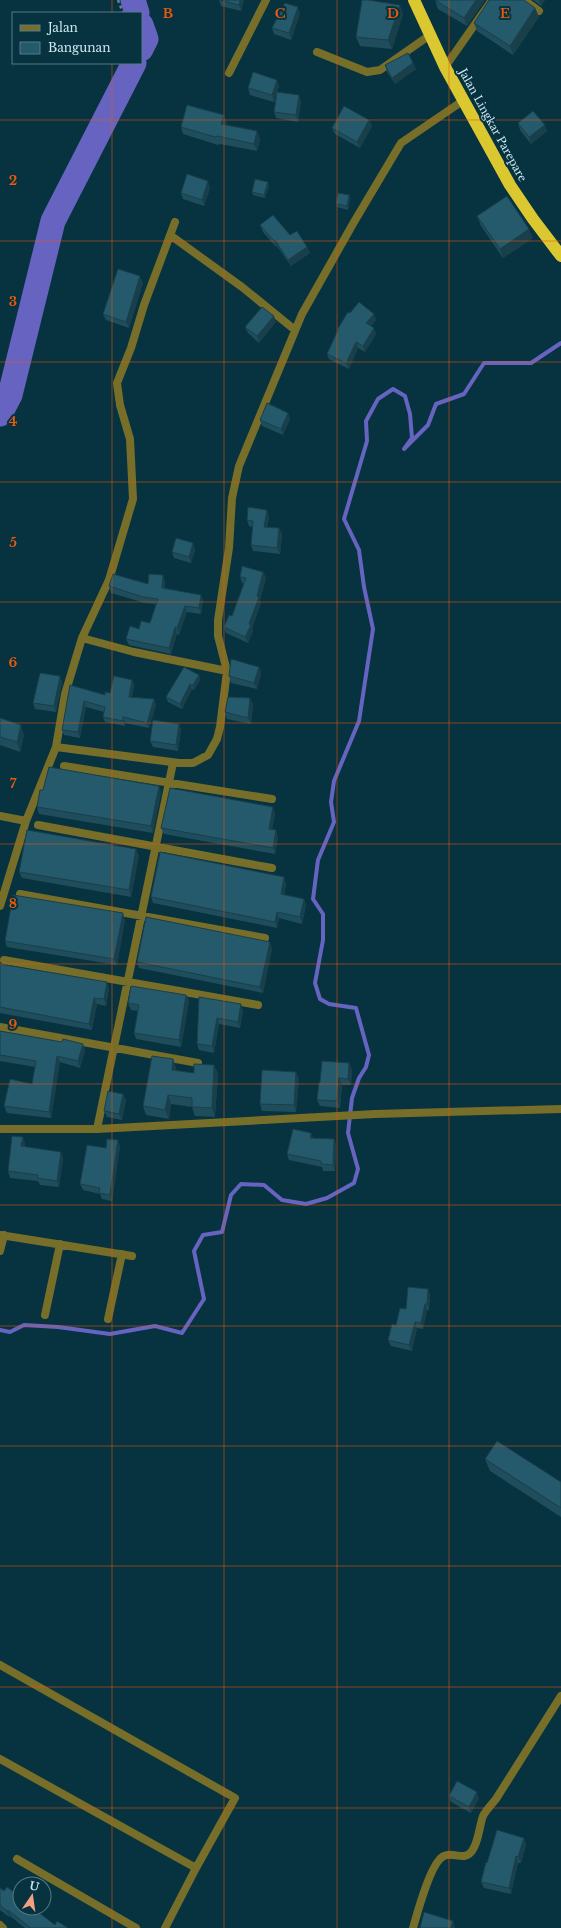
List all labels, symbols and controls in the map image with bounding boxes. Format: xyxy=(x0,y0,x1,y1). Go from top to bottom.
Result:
text: B xyxy=(163,5,173,22)
text: C xyxy=(275,5,286,22)
text: D xyxy=(387,5,399,22)
text: E xyxy=(500,5,510,22)
legend xyxy=(12,12,142,64)
text: Jalan xyxy=(46,20,78,35)
text: Bangunan xyxy=(48,40,111,55)
street label: Jalan Lingkar Parepare xyxy=(455,64,530,184)
text: 2 xyxy=(9,172,17,189)
text: 3 xyxy=(9,293,17,310)
text: 4 xyxy=(9,413,18,430)
text: 5 xyxy=(9,534,17,551)
text: 6 xyxy=(9,654,18,671)
text: 7 xyxy=(10,775,17,792)
text: 8 xyxy=(9,895,17,912)
text: 9 xyxy=(9,1016,18,1033)
north arrow xyxy=(12,1876,52,1916)
text: U xyxy=(28,1878,41,1894)

